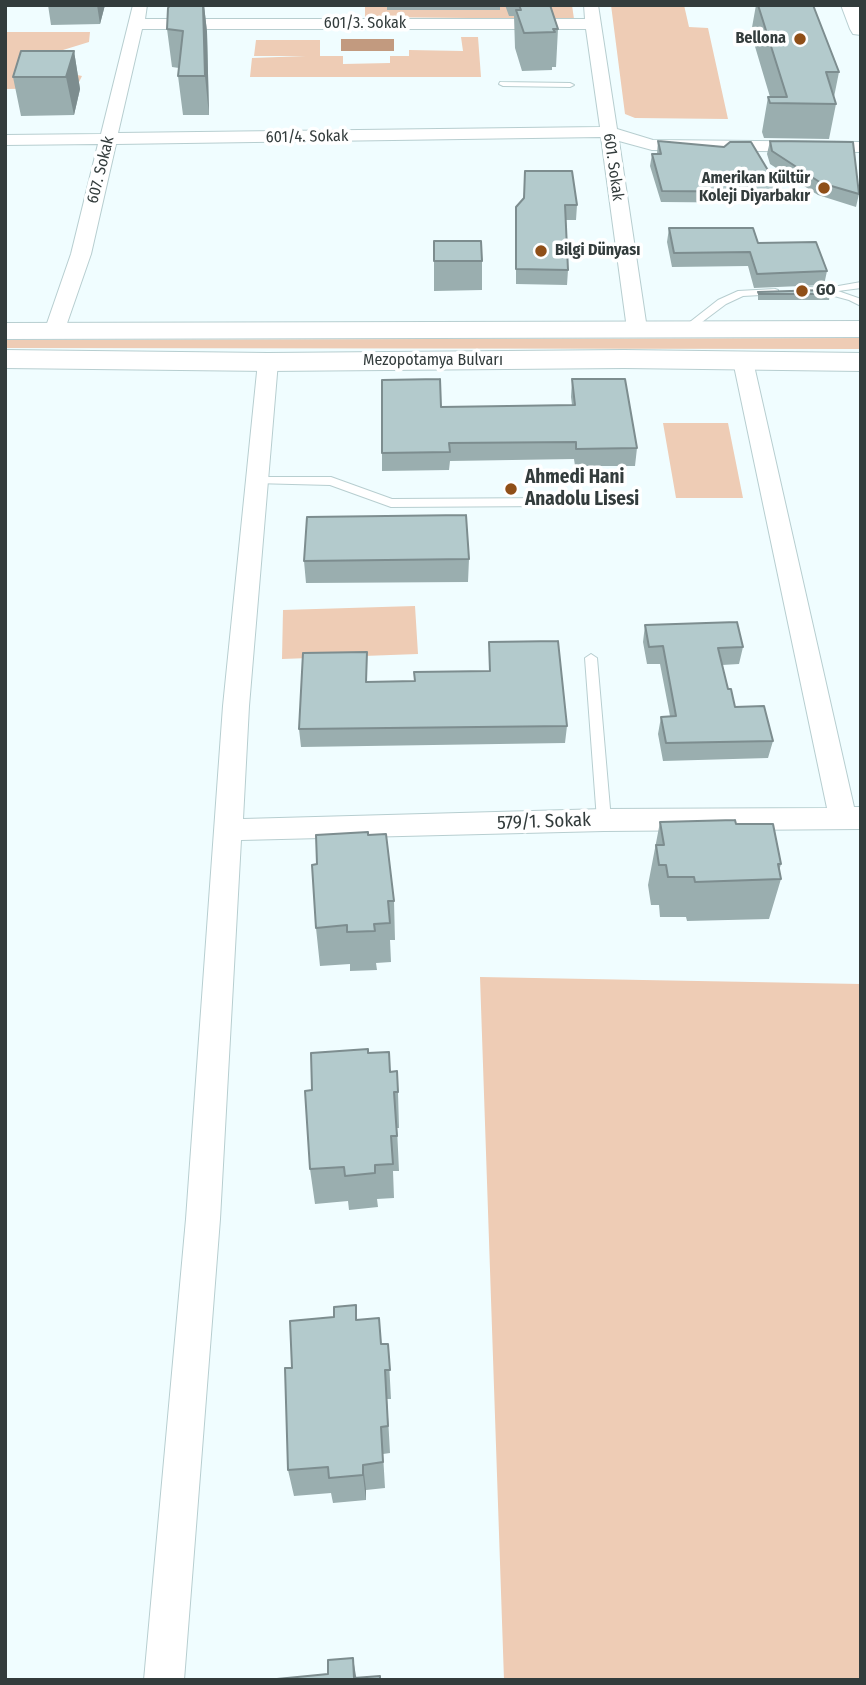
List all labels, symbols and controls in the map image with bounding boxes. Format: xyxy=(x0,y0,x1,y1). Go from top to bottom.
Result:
street label: 601/3. Sokak xyxy=(324,14,406,34)
place label: Bellona xyxy=(735,29,786,49)
marker: Bellona xyxy=(792,31,808,47)
street label: 601/4. Sokak xyxy=(266,127,348,147)
street label: 601. Sokak xyxy=(599,132,627,202)
street label: 607. Sokak xyxy=(83,134,119,206)
place label: Amerikan Kültür Koleji Diyarbakır xyxy=(699,169,810,207)
marker: Amerikan Kültür Koleji Diyarbakır xyxy=(816,180,832,196)
place label: Bilgi Dünyası xyxy=(555,241,640,261)
marker: Bilgi Dünyası xyxy=(533,243,549,259)
place label: GO xyxy=(816,281,836,301)
marker: GO xyxy=(794,283,810,299)
street label: Mezopotamya Bulvarı xyxy=(363,351,503,371)
place label: Ahmedi Hani Anadolu Lisesi xyxy=(525,467,639,511)
marker: Ahmedi Hani Anadolu Lisesi xyxy=(503,481,519,497)
street label: 579/1. Sokak xyxy=(497,809,591,835)

